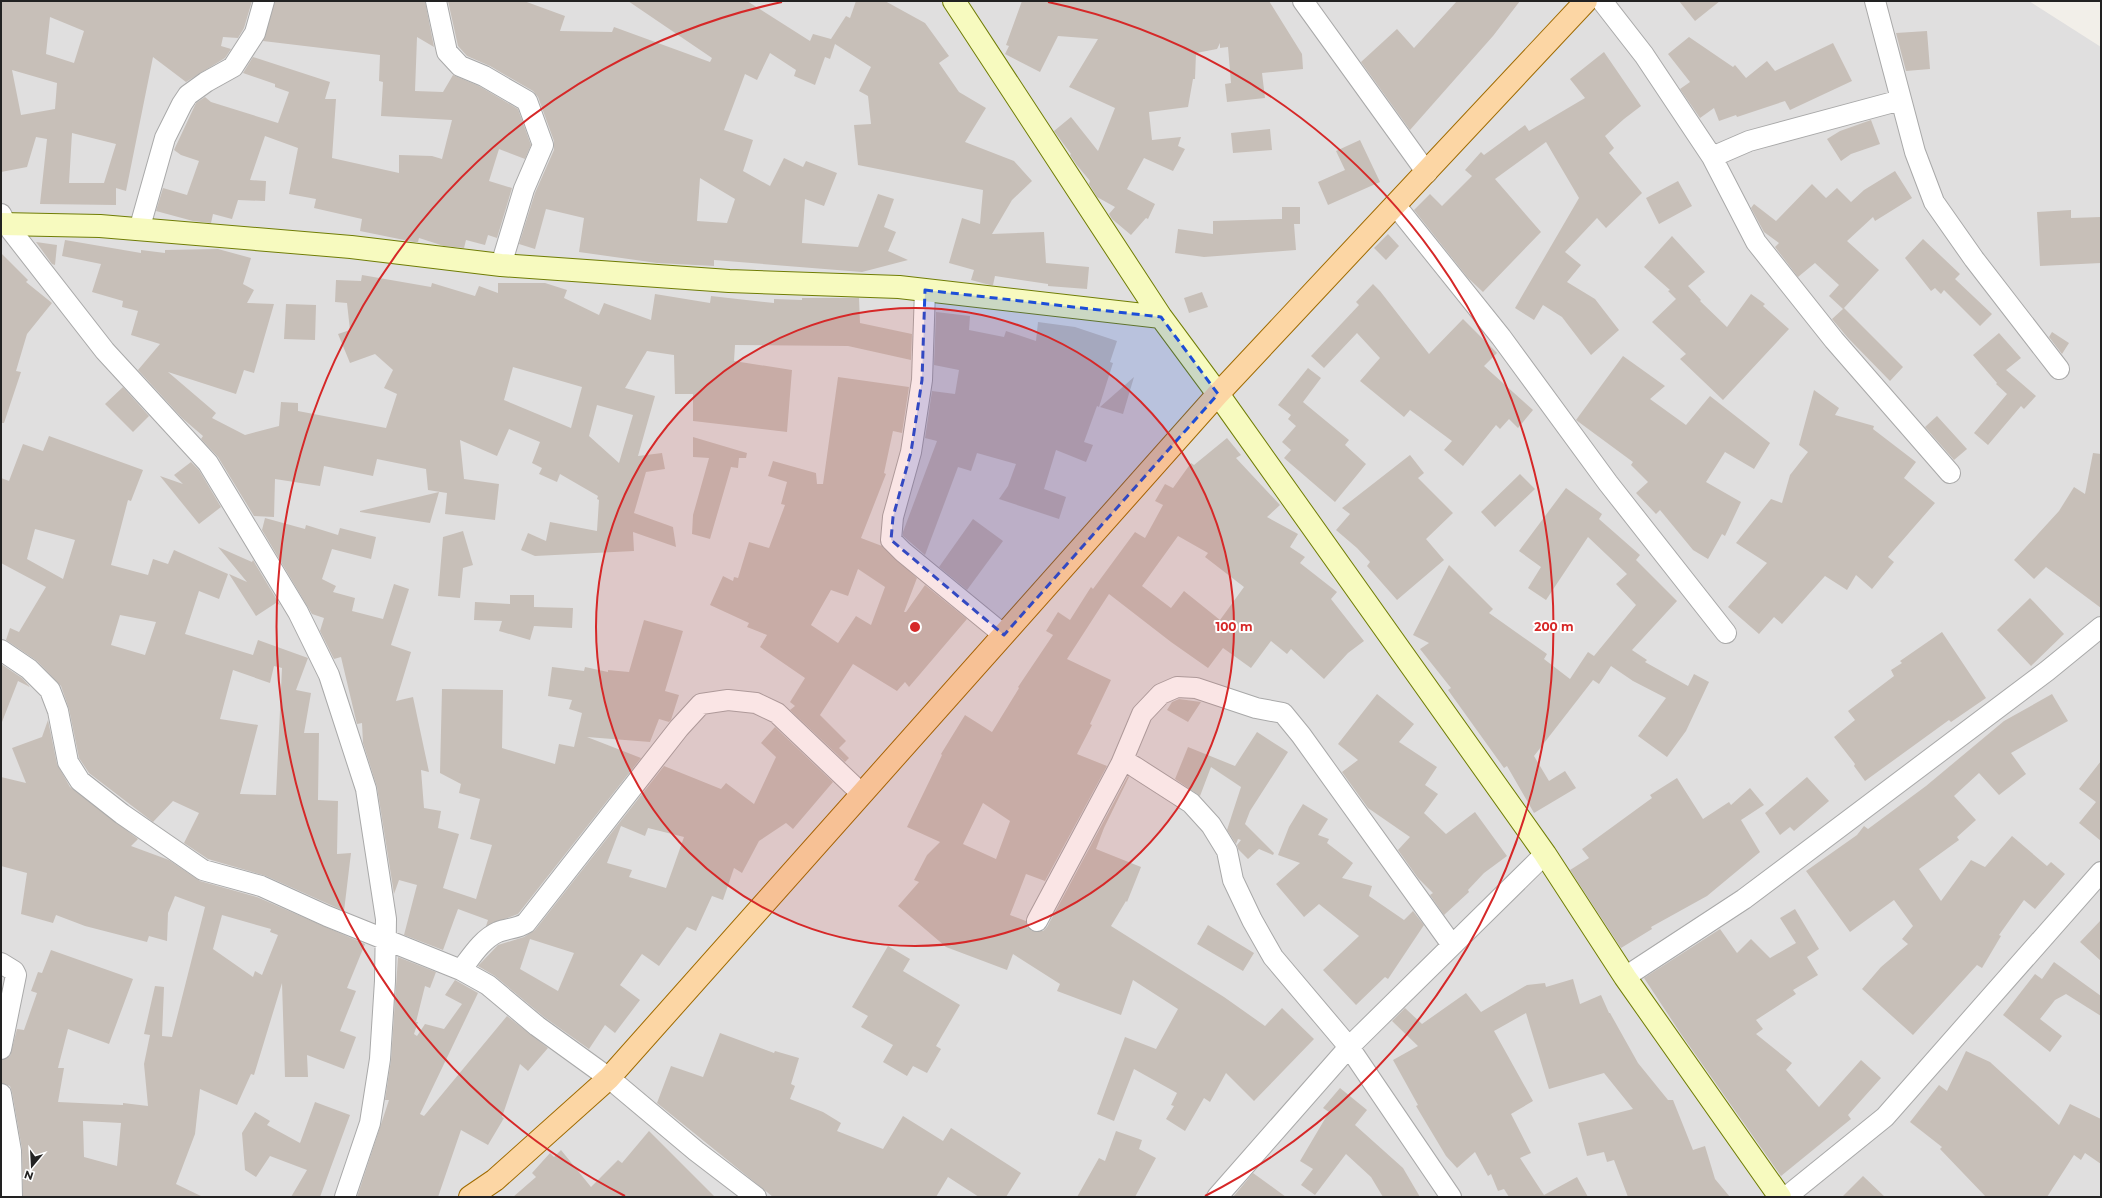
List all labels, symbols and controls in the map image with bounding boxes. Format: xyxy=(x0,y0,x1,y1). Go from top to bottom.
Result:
text: 100 m xyxy=(1216,619,1252,634)
text: 200 m xyxy=(1534,619,1574,634)
centre of rings xyxy=(908,620,922,634)
north arrow xyxy=(12,1146,52,1186)
text: N xyxy=(23,1167,35,1184)

